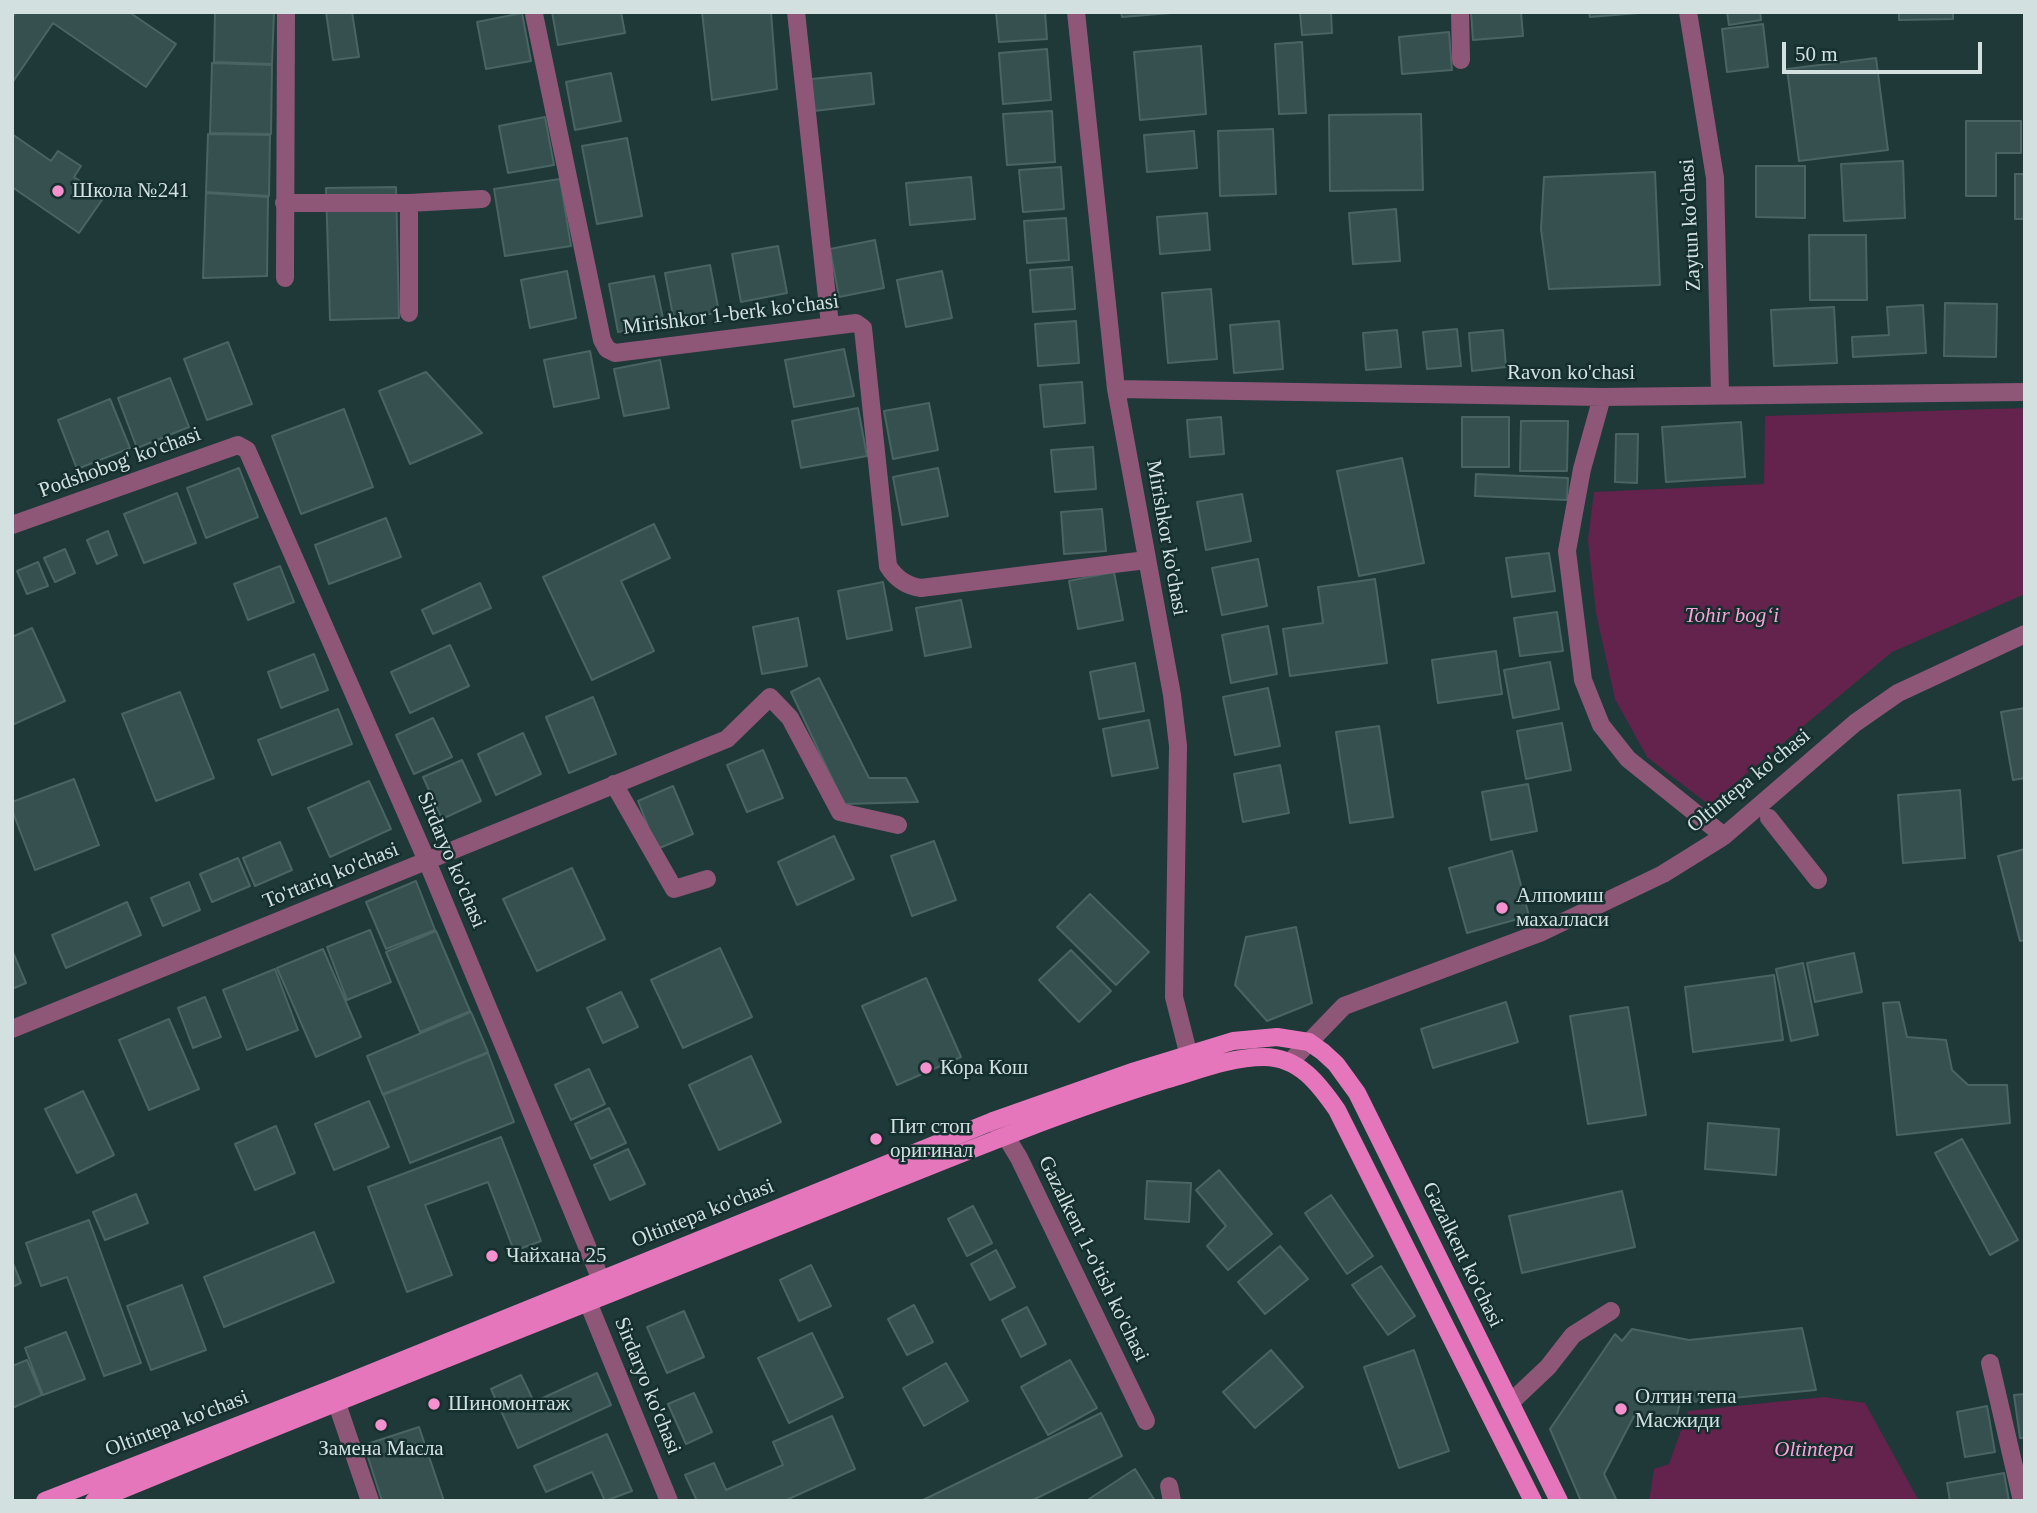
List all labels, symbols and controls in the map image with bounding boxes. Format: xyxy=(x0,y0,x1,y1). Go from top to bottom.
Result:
scale bar xyxy=(1785,28,1984,72)
text: 50 m xyxy=(1795,42,1838,66)
street label: Zaytun ko'chasi xyxy=(1675,158,1707,292)
place label: Школа №241 xyxy=(72,178,189,204)
marker: Школа №241 xyxy=(50,183,66,199)
street label: Mirishkor 1-berk ko'chasi xyxy=(622,289,840,341)
street label: Ravon ko'chasi xyxy=(1507,360,1635,386)
street label: Podshobog' ko'chasi xyxy=(36,422,204,504)
street label: Mirishkor ko'chasi xyxy=(1140,458,1192,618)
park label: Tohir bog‘i xyxy=(1685,603,1779,629)
street label: Oltintepa ko'chasi xyxy=(1682,724,1816,838)
street label: Sirdaryo ko'chasi xyxy=(411,788,491,932)
street label: To'rtariq ko'chasi xyxy=(259,837,403,915)
place label: Алпомиш махалласи xyxy=(1516,883,1609,933)
marker: Алпомиш махалласи xyxy=(1494,900,1510,916)
place label: Кора Кош xyxy=(940,1055,1028,1081)
marker: Кора Кош xyxy=(918,1060,934,1076)
place label: Пит стоп оригинал xyxy=(890,1114,973,1164)
marker: Пит стоп оригинал xyxy=(868,1131,884,1147)
street label: Gazalkent 1-o'tish ko'chasi xyxy=(1032,1152,1154,1366)
street label: Oltintepa ko'chasi xyxy=(628,1174,778,1254)
street label: Gazalkent ko'chasi xyxy=(1416,1178,1508,1332)
place label: Чайхана 25 xyxy=(506,1243,607,1269)
marker: Чайхана 25 xyxy=(484,1248,500,1264)
street label: Sirdaryo ko'chasi xyxy=(608,1314,686,1458)
place label: Олтин тепа Масжиди xyxy=(1635,1384,1737,1434)
street label: Oltintepa ko'chasi xyxy=(102,1385,252,1463)
place label: Шиномонтаж xyxy=(448,1391,570,1417)
marker: Шиномонтаж xyxy=(426,1396,442,1412)
marker: Олтин тепа Масжиди xyxy=(1613,1401,1629,1417)
marker: Замена Маслa xyxy=(373,1417,389,1433)
place label: Замена Маслa xyxy=(318,1436,444,1462)
park label: Oltintepa xyxy=(1774,1437,1854,1463)

